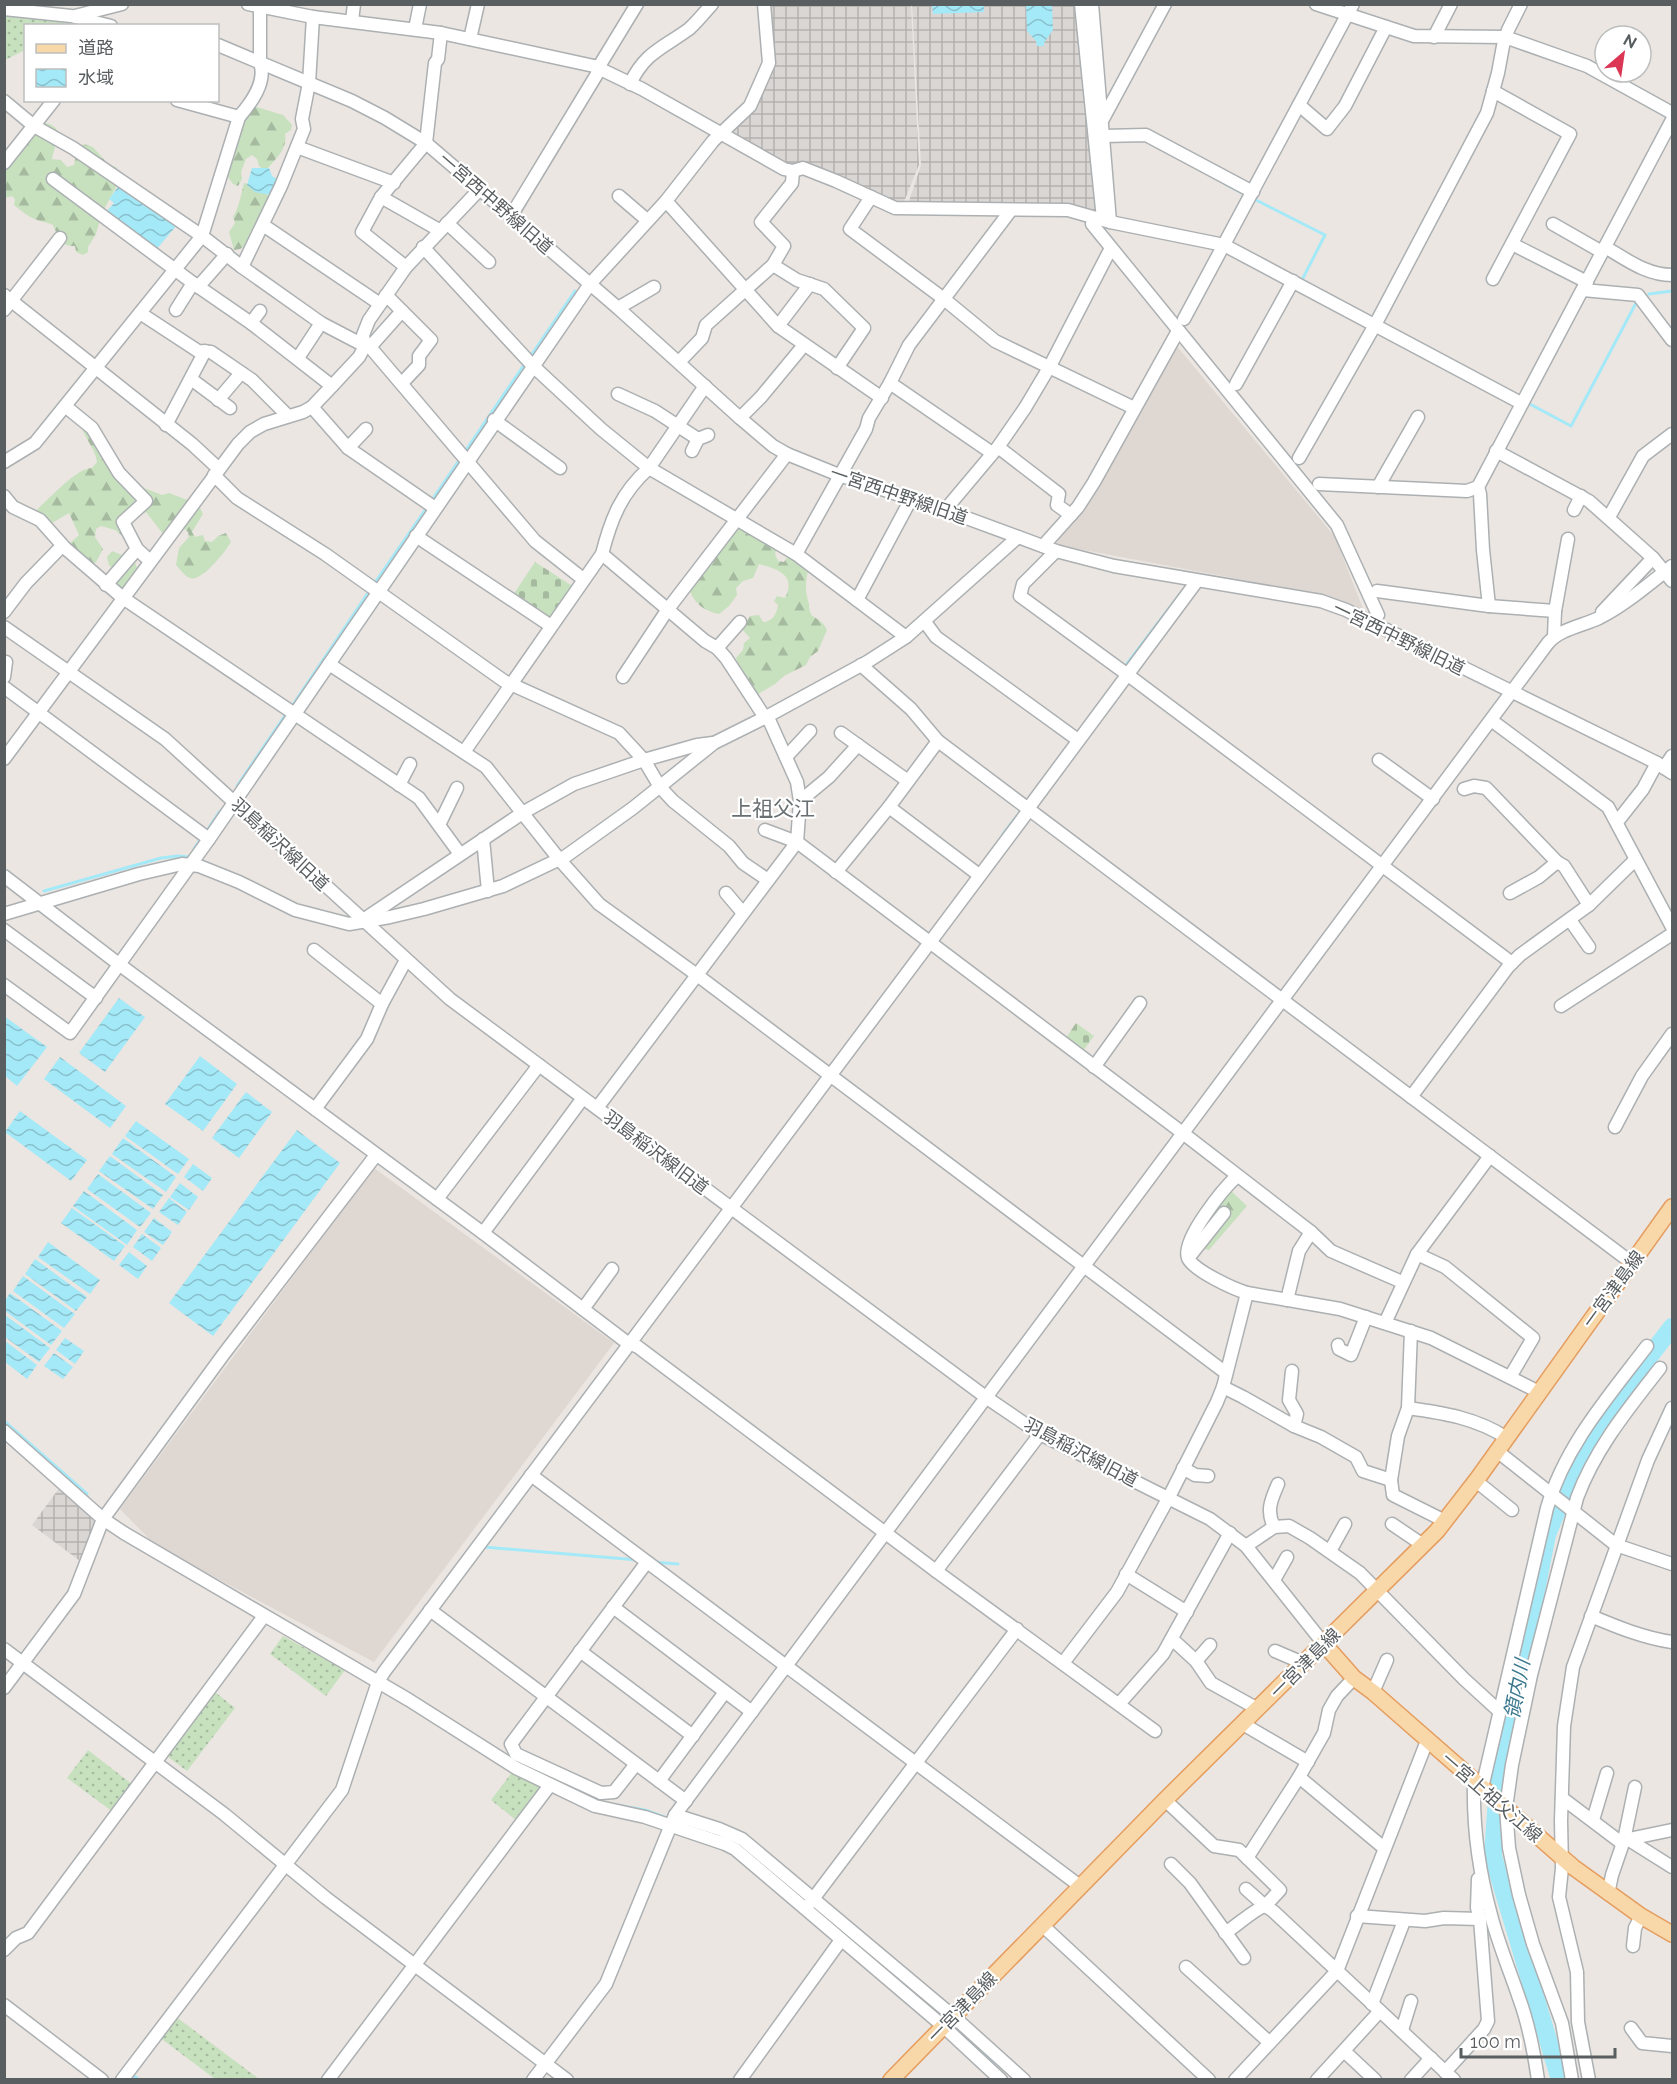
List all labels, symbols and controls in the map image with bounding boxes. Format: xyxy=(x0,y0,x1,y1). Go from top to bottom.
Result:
legend xyxy=(24,24,219,102)
north arrow xyxy=(1593,24,1653,84)
text: N xyxy=(1620,30,1640,53)
text: 道路 xyxy=(78,37,114,58)
text: 水域 xyxy=(78,67,114,88)
street label: 一宮西中野線旧道 xyxy=(435,148,557,258)
street label: 一宮西中野線旧道 xyxy=(828,462,970,528)
street label: 一宮西中野線旧道 xyxy=(1330,597,1468,679)
street label: 羽島稲沢線旧道 xyxy=(227,793,333,895)
district label: 上祖父江 xyxy=(731,796,815,821)
street label: 羽島稲沢線旧道 xyxy=(599,1106,713,1198)
street label: 一宮津島線 xyxy=(1578,1246,1648,1332)
street label: 羽島稲沢線旧道 xyxy=(1020,1413,1142,1491)
street label: 一宮津島線 xyxy=(1266,1624,1344,1702)
water label: 領内川 xyxy=(1499,1655,1535,1721)
street label: 一宮上祖父江線 xyxy=(1438,1748,1546,1846)
street label: 一宮津島線 xyxy=(923,1967,1001,2047)
scale bar xyxy=(1461,2021,1616,2059)
text: 100 m xyxy=(1470,2031,1521,2052)

